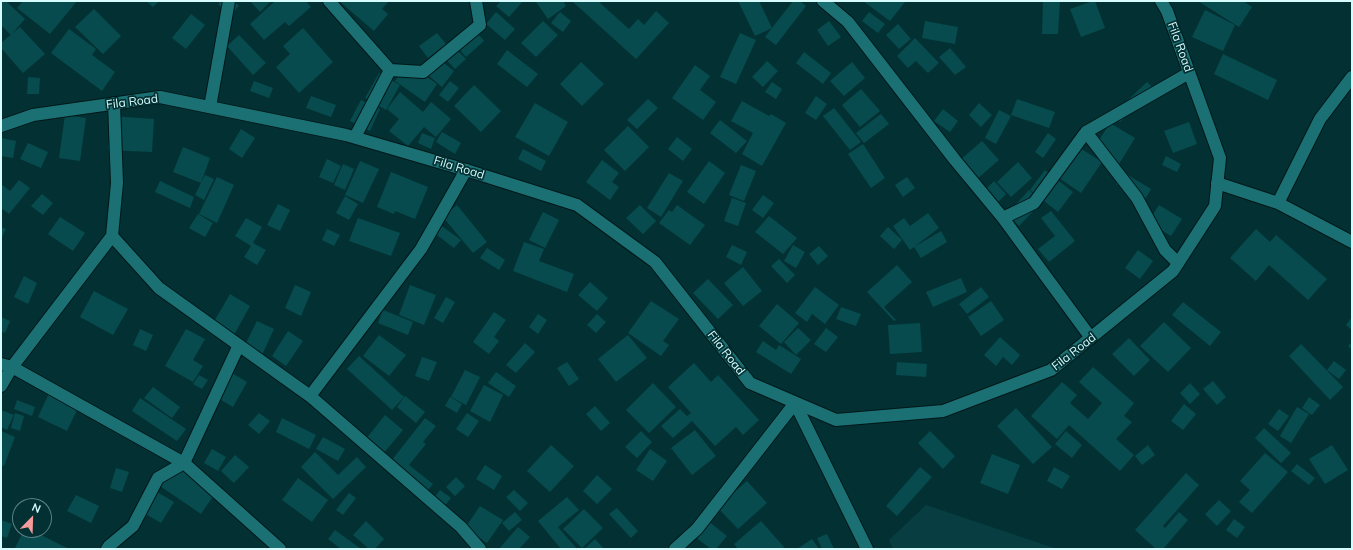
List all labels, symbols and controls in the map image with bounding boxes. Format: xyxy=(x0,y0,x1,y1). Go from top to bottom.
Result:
street label: Fila Road xyxy=(1164,20,1196,74)
street label: Fila Road xyxy=(105,92,159,112)
street label: Fila Road xyxy=(432,153,486,183)
street label: Fila Road xyxy=(704,328,748,378)
street label: Fila Road xyxy=(1049,330,1099,374)
north arrow xyxy=(12,498,52,538)
text: N xyxy=(30,500,43,516)

